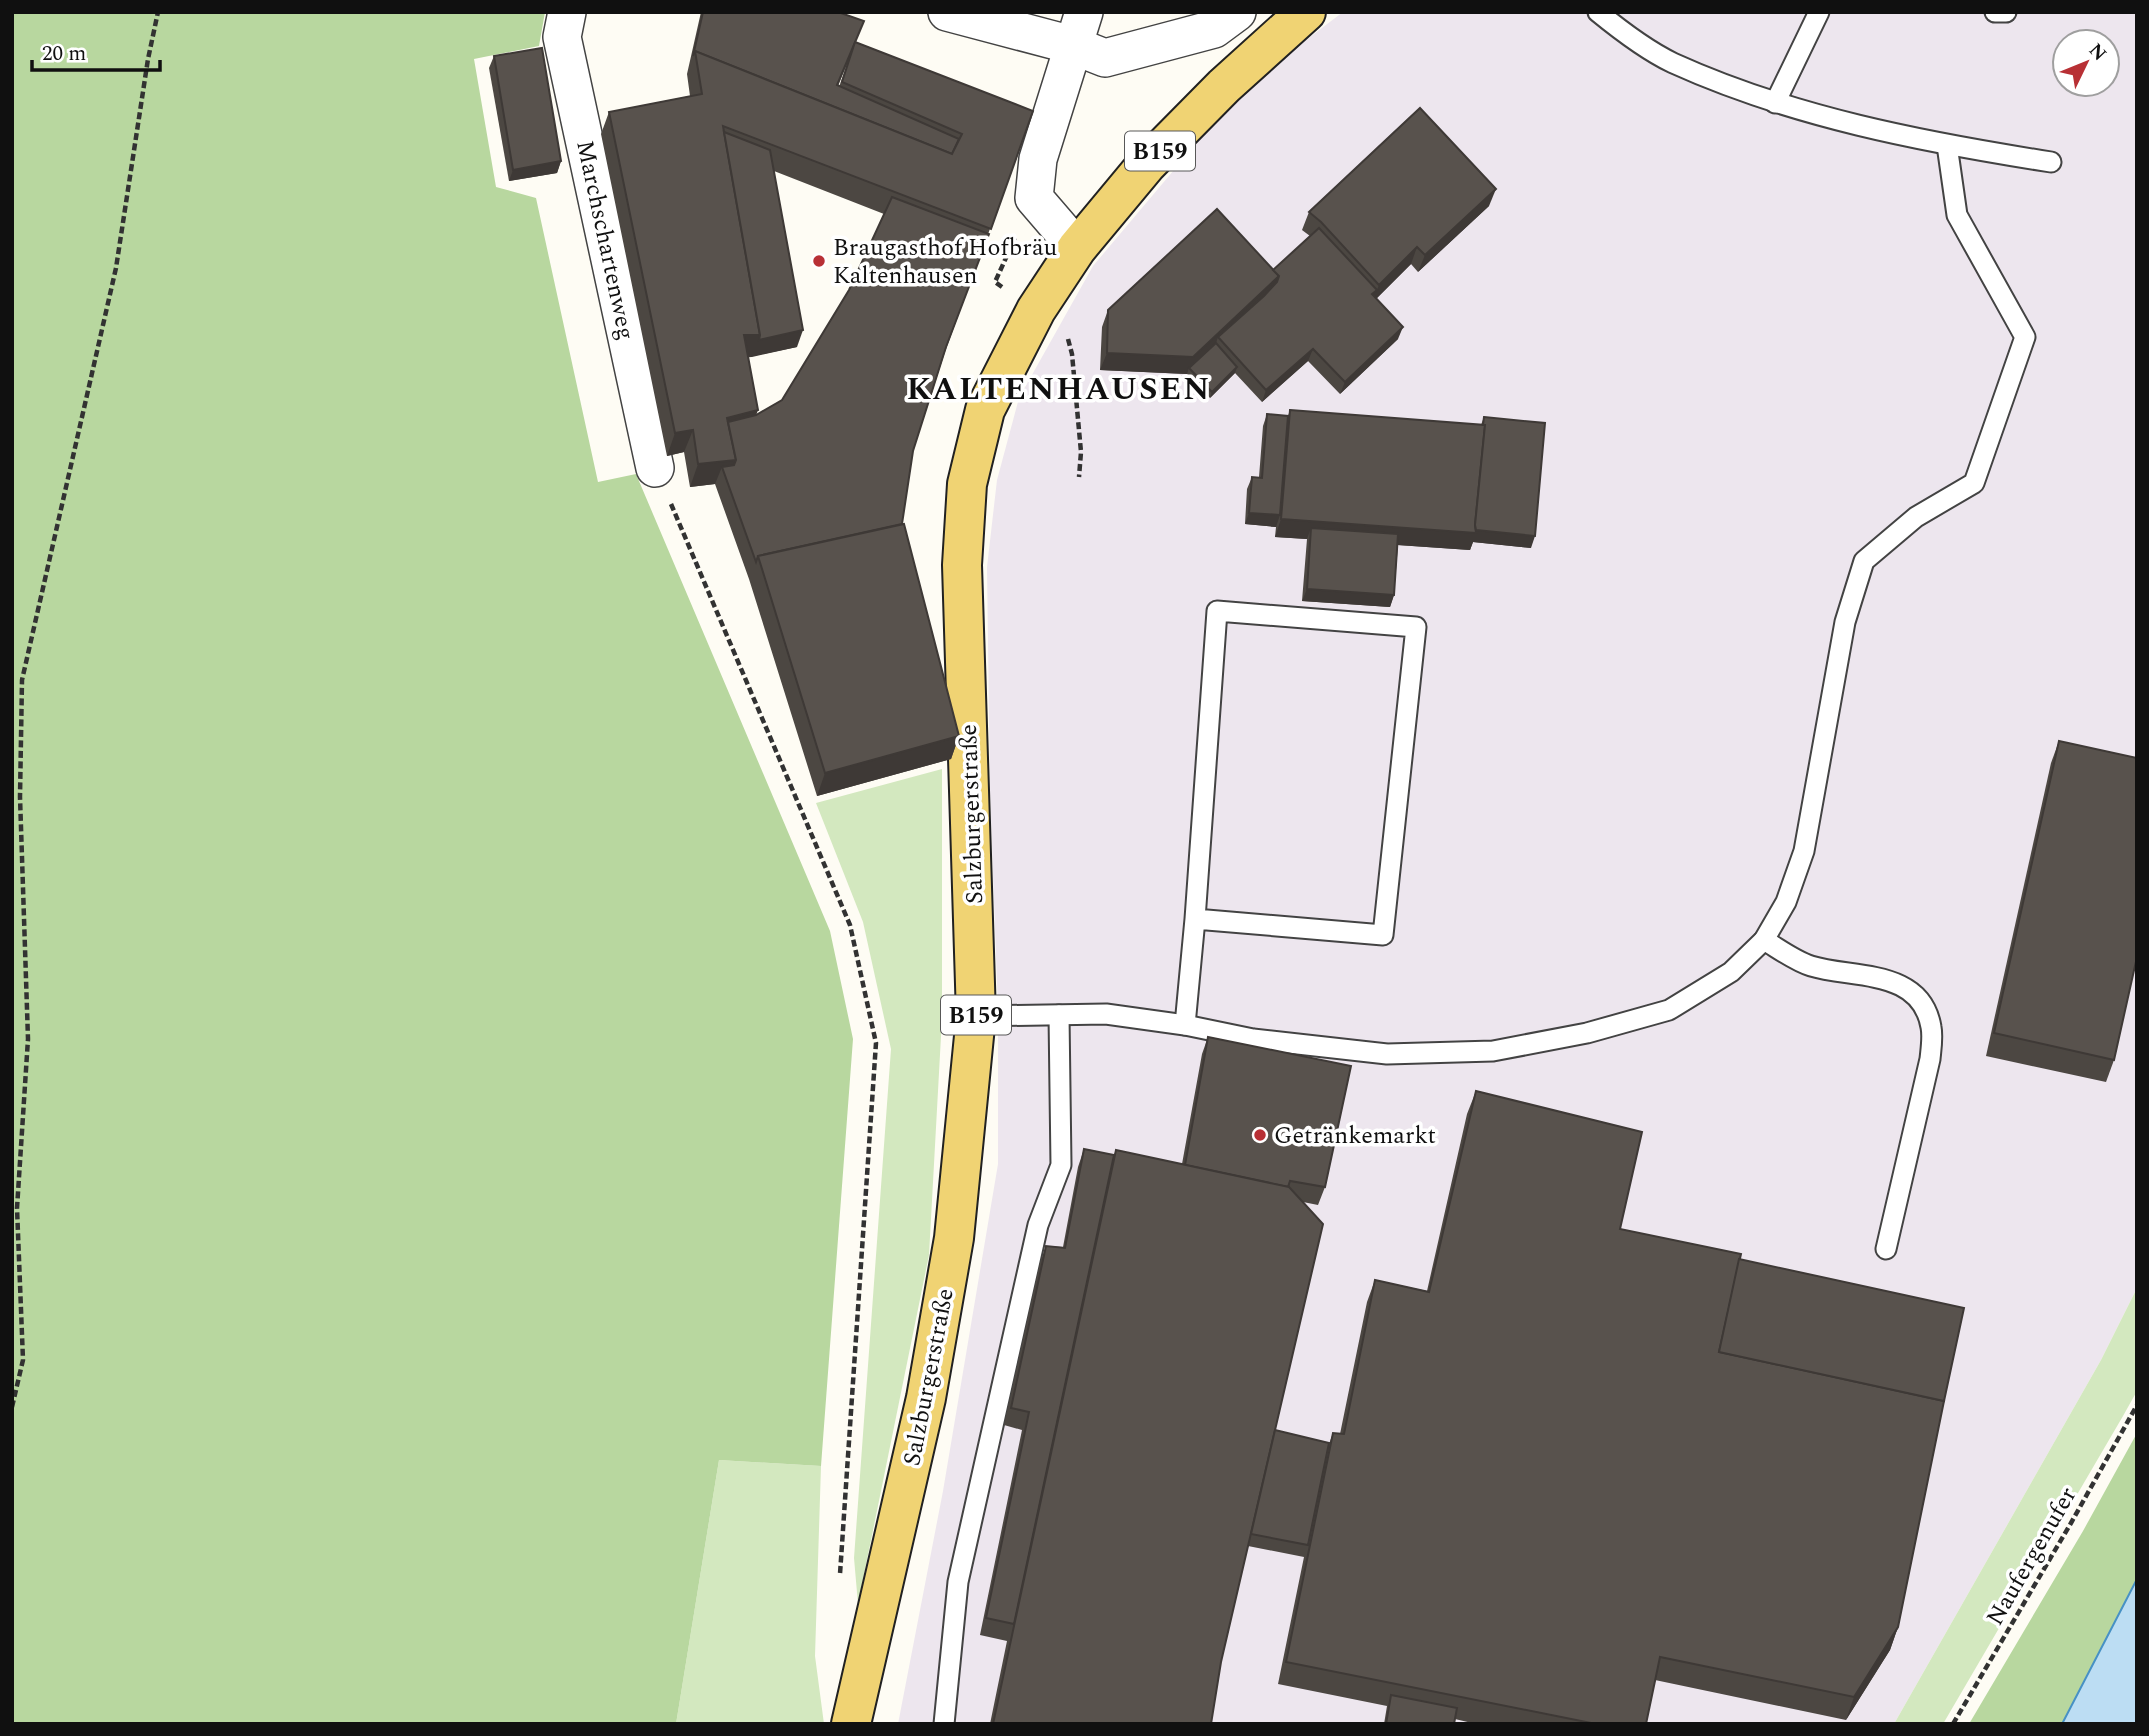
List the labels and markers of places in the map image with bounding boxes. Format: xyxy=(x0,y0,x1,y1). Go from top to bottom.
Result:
place label: Braugasthof Hofbräu Kaltenhausen xyxy=(833,230,1057,294)
marker: Braugasthof Hofbräu Kaltenhausen xyxy=(811,253,827,269)
place label: Getränkemarkt xyxy=(1274,1118,1436,1154)
marker: Getränkemarkt xyxy=(1252,1127,1268,1143)

